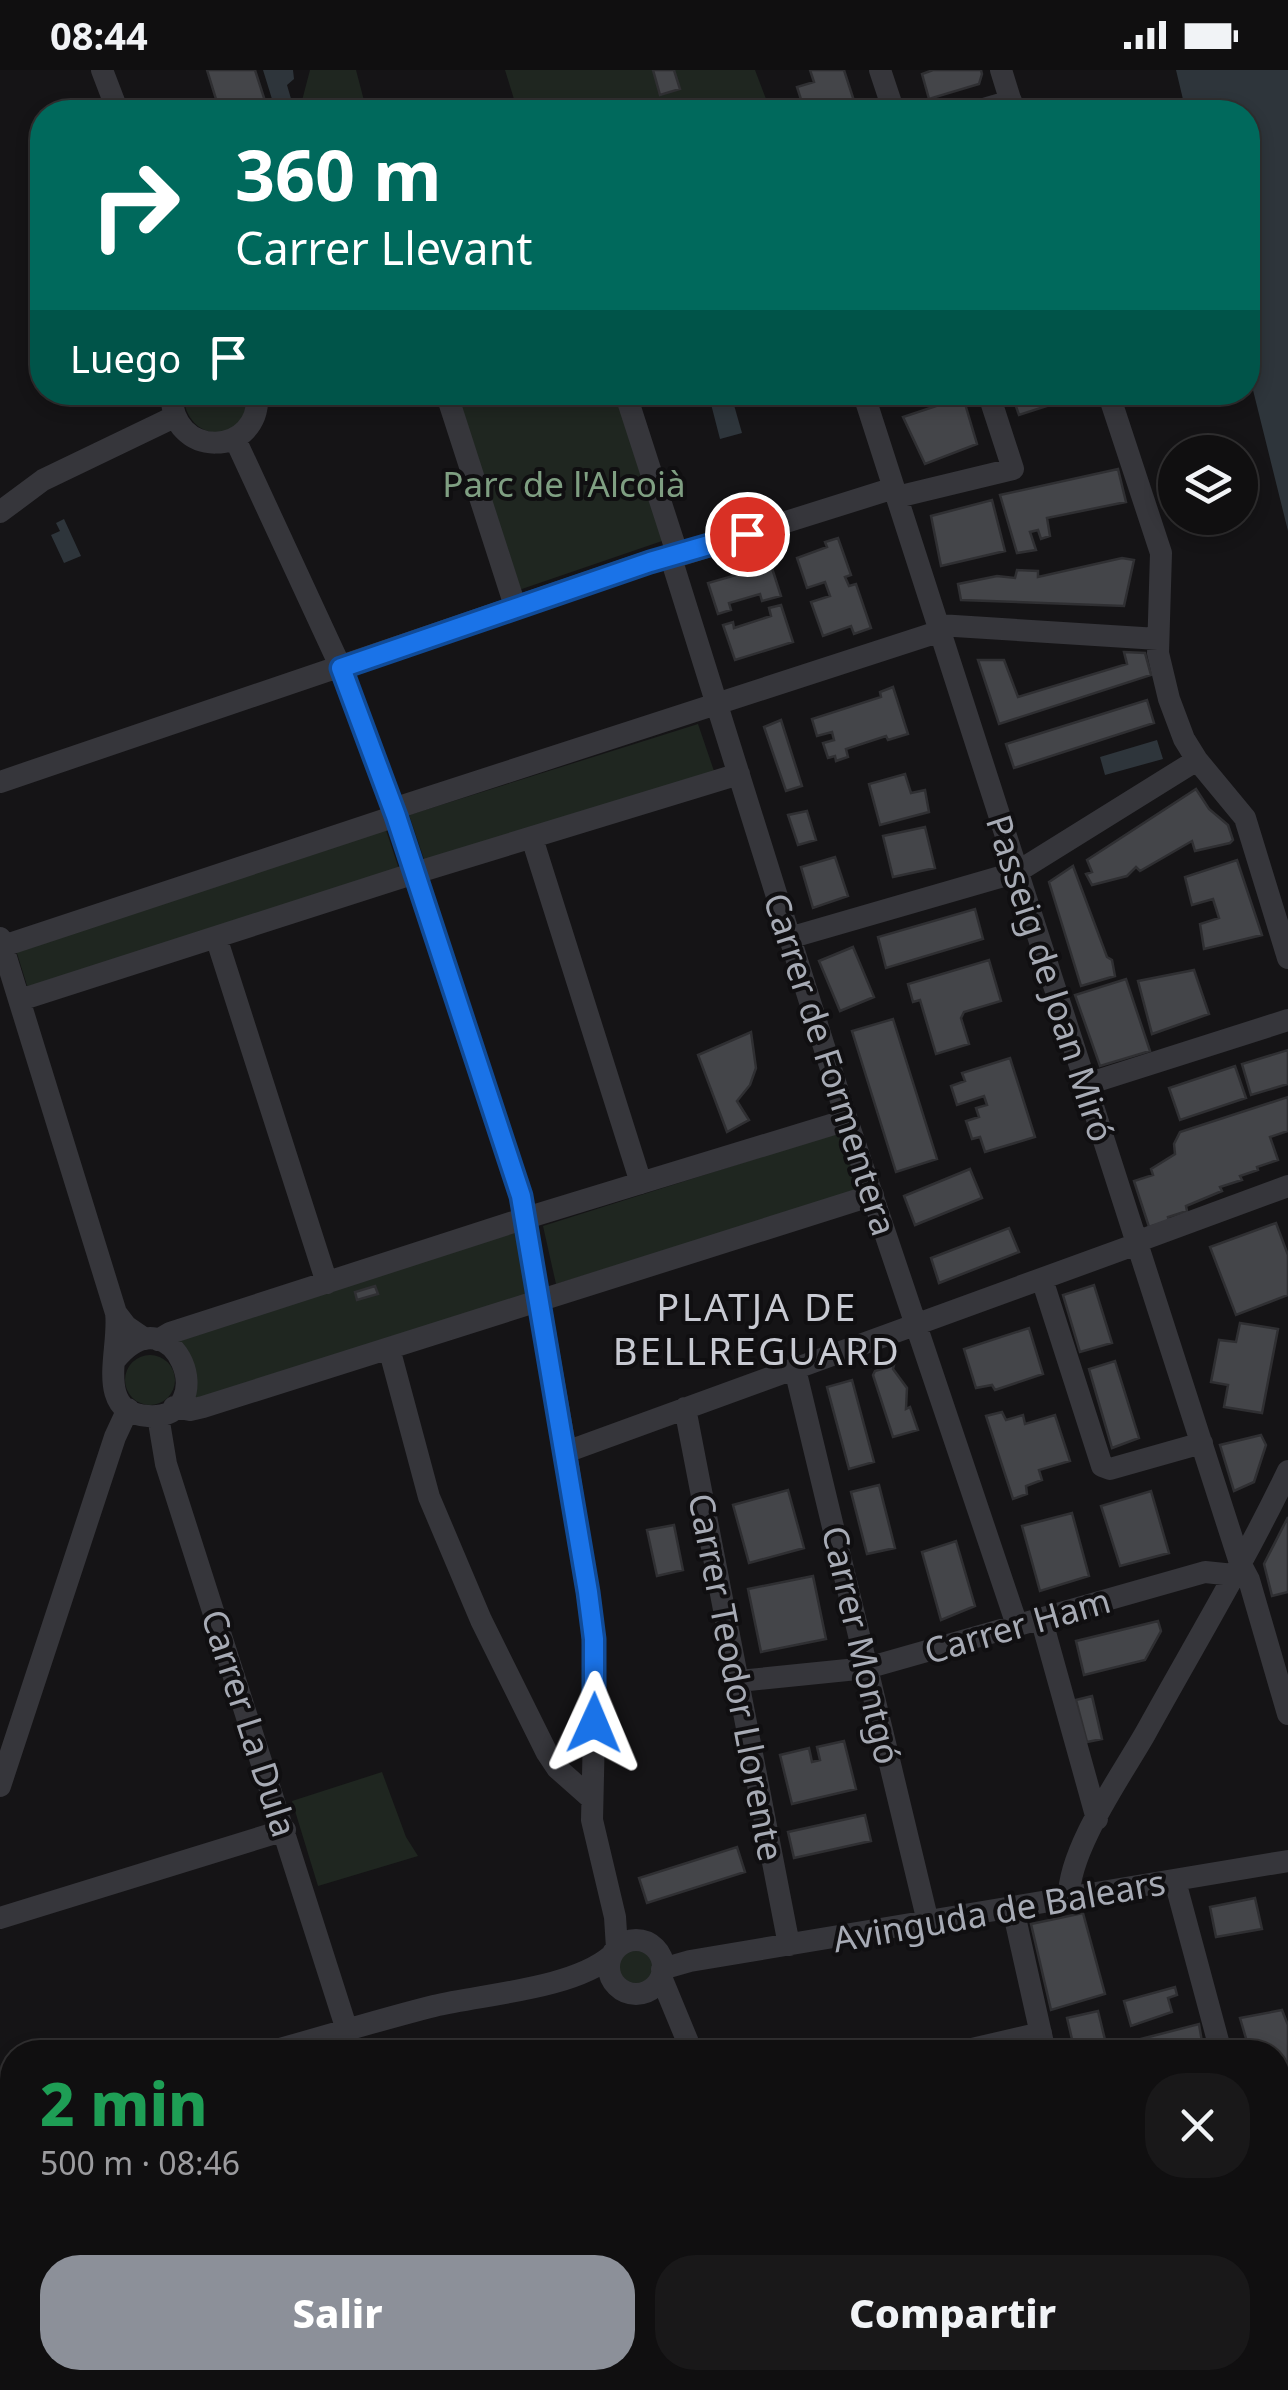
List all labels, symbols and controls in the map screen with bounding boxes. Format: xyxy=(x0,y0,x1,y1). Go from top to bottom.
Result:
text: 08:44 xyxy=(50,9,148,61)
text: 360 m xyxy=(235,126,442,222)
icon: right xyxy=(70,140,200,270)
text: Carrer Llevant xyxy=(235,217,532,278)
icon: arrive xyxy=(201,330,256,385)
text: Luego xyxy=(70,332,181,384)
map controls xyxy=(1158,435,1258,535)
button: layers xyxy=(1158,435,1258,535)
park label: Parc de l'Alcoià xyxy=(442,460,686,507)
pin xyxy=(705,492,790,577)
icon: arrive xyxy=(720,507,775,562)
street label: Passeig de Joan Miró xyxy=(976,809,1126,1147)
street label: Carrer de Formentera xyxy=(753,887,909,1241)
district label: PLATJA DE BELLREGUARD xyxy=(613,1280,901,1376)
street label: Carrer Teodor Llorente xyxy=(678,1489,796,1865)
street label: Carrer Montgó xyxy=(812,1521,912,1769)
street label: Carrer Ham xyxy=(918,1576,1116,1674)
street label: Carrer La Dula xyxy=(191,1603,309,1843)
position arrow xyxy=(542,1671,646,1775)
street label: Avinguda de Balears xyxy=(829,1858,1169,1962)
text: 2 min xyxy=(40,2062,208,2144)
button: close xyxy=(1145,2073,1250,2178)
text: 500 m · 08:46 xyxy=(40,2141,240,2184)
button: Salir xyxy=(40,2255,635,2370)
button: Compartir xyxy=(655,2255,1250,2370)

